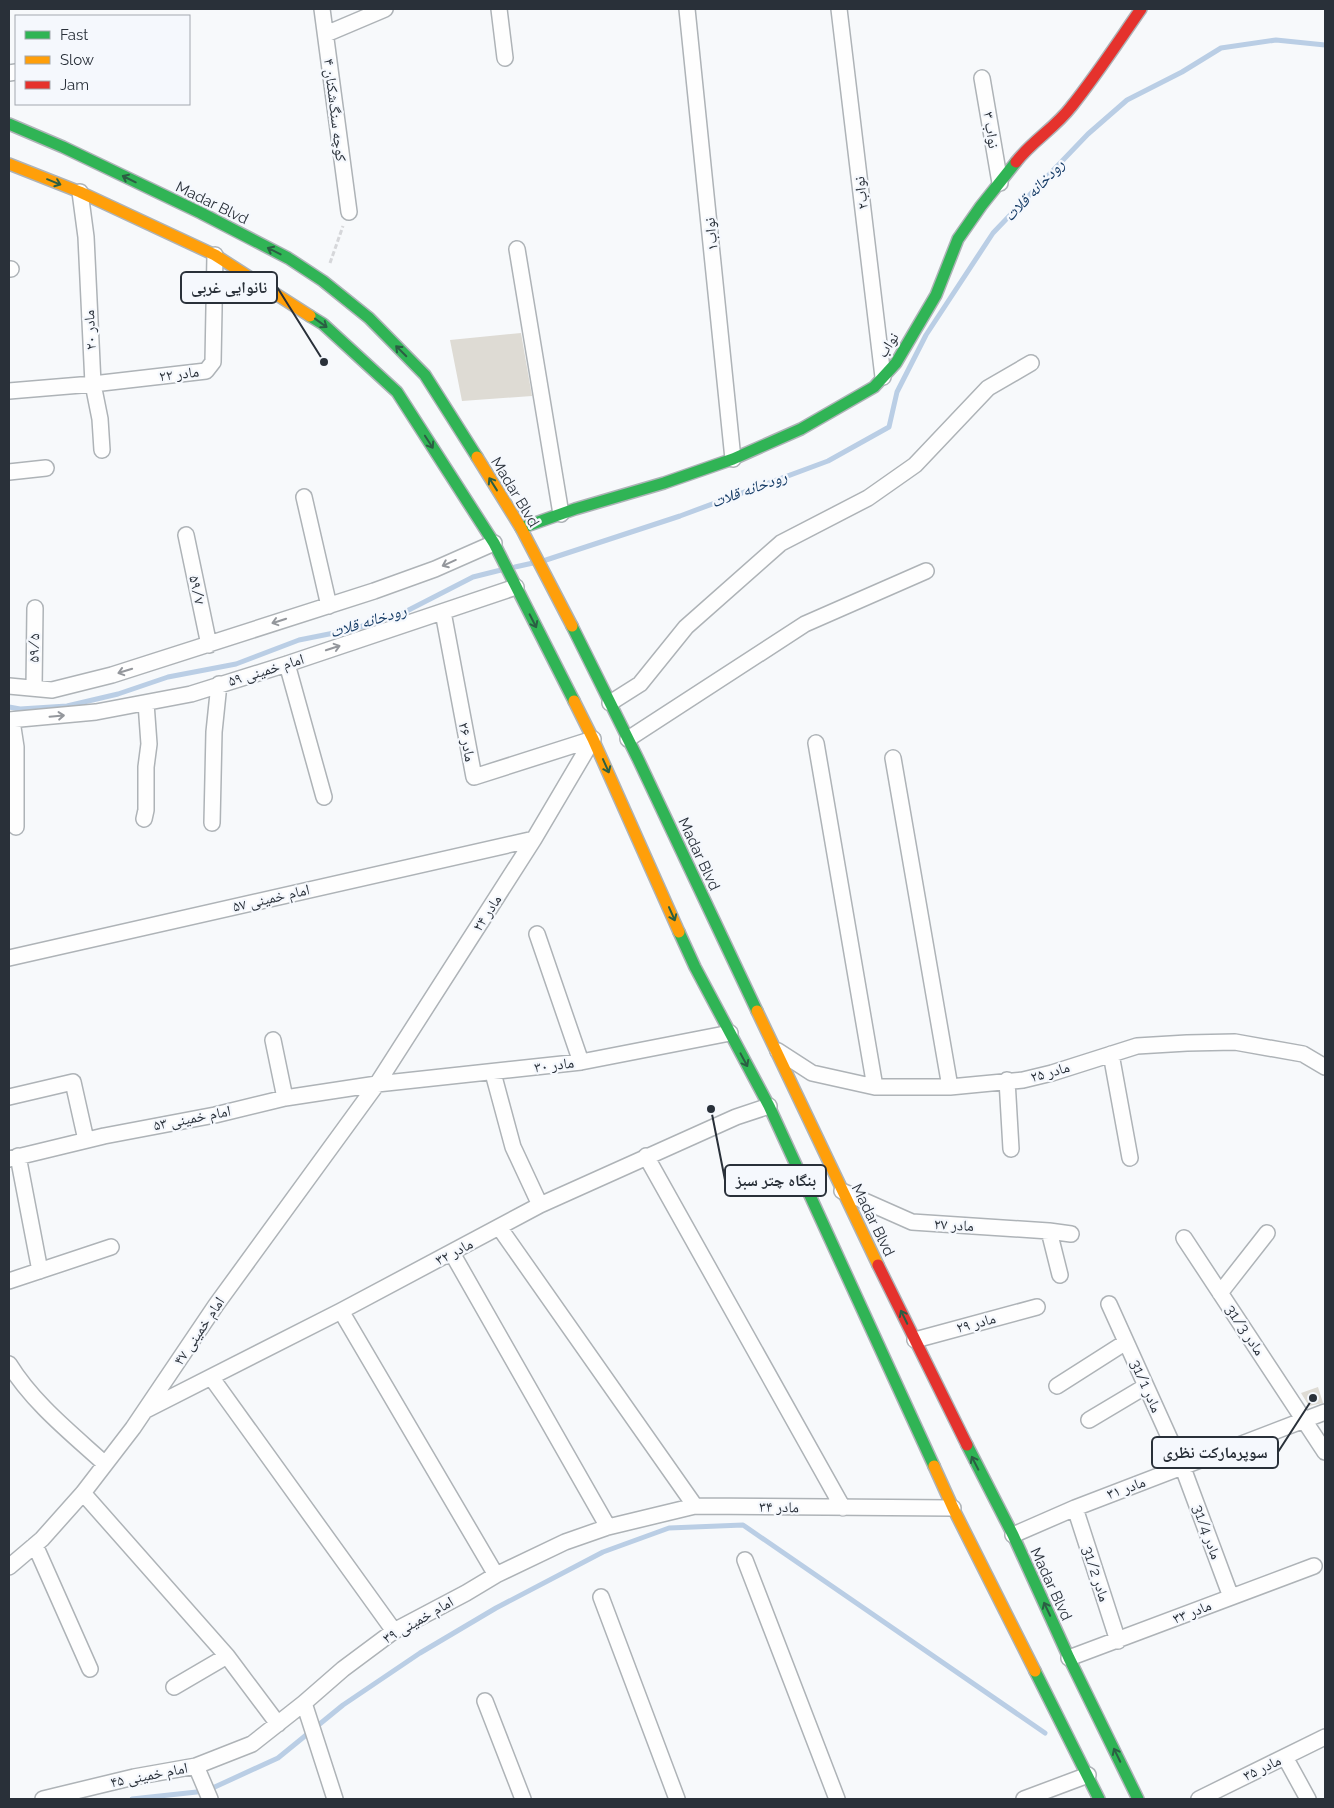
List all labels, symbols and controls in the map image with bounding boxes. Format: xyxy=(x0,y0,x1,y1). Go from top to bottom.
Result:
legend xyxy=(15,15,190,105)
text: Fast xyxy=(60,26,88,44)
text: Slow xyxy=(60,51,94,69)
street label: کوچه سنگ‌شکنان ۴ xyxy=(319,58,350,163)
text: Jam xyxy=(60,76,89,94)
street label: نواب ۳ xyxy=(979,110,1003,150)
water label: رودخانه قلات xyxy=(1000,155,1068,225)
one-way arrow xyxy=(121,173,136,183)
street label: نواب۲ xyxy=(850,176,872,210)
one-way arrow xyxy=(46,178,61,187)
street label: Madar Blvd xyxy=(173,178,251,228)
street label: نواب۱ xyxy=(700,217,722,251)
one-way arrow xyxy=(267,246,282,255)
callout: نانوایی غربی xyxy=(181,272,277,303)
text: نانوایی غربی xyxy=(191,278,267,297)
street label: مادر ۲۰ xyxy=(80,309,100,350)
one-way arrow xyxy=(314,318,328,328)
street label: نواب xyxy=(873,329,903,361)
one-way arrow xyxy=(395,344,407,357)
street label: مادر ۲۲ xyxy=(158,363,200,385)
one-way arrow xyxy=(424,435,435,449)
street label: Madar Blvd xyxy=(487,454,543,530)
water label: رودخانه قلات xyxy=(709,467,789,511)
one-way arrow xyxy=(488,477,498,491)
one-way arrow xyxy=(442,558,457,568)
street label: ۵۹/۷ xyxy=(185,574,209,606)
water label: رودخانه قلات xyxy=(327,600,409,642)
one-way arrow xyxy=(529,613,538,628)
one-way arrow xyxy=(272,617,288,627)
street label: ۵۹/۵ xyxy=(25,633,43,663)
one-way arrow xyxy=(325,643,341,653)
street label: امام خمینی ۵۹ xyxy=(226,650,306,691)
one-way arrow xyxy=(117,667,133,677)
one-way arrow xyxy=(49,711,65,721)
street label: مادر ۲۶ xyxy=(455,721,479,763)
one-way arrow xyxy=(601,758,611,773)
street label: Madar Blvd xyxy=(674,815,724,893)
street label: امام خمینی ۵۷ xyxy=(231,880,311,917)
street label: مادر ۲۴ xyxy=(469,891,506,935)
one-way arrow xyxy=(667,906,677,921)
one-way arrow xyxy=(740,1052,749,1067)
street label: مادر ۳۰ xyxy=(533,1054,575,1076)
street label: مادر ۲۵ xyxy=(1028,1058,1072,1086)
street label: امام خمینی ۵۳ xyxy=(152,1102,232,1135)
callout: بنگاه چتر سبز xyxy=(725,1165,826,1196)
text: بنگاه چتر سبز xyxy=(735,1171,816,1190)
street label: Madar Blvd xyxy=(848,1181,898,1259)
street label: مادر ۲۷ xyxy=(934,1215,975,1235)
street label: مادر ۳۲ xyxy=(432,1235,476,1269)
street label: امام خمینی ۴۷ xyxy=(170,1293,229,1369)
street label: مادر 31/3 xyxy=(1221,1301,1269,1359)
street label: مادر ۲۹ xyxy=(954,1309,998,1337)
one-way arrow xyxy=(899,1310,908,1325)
street label: مادر 31/1 xyxy=(1126,1357,1166,1415)
callout: سوپرمارکت نظری xyxy=(1152,1437,1278,1468)
text: سوپرمارکت نظری xyxy=(1162,1443,1268,1462)
one-way arrow xyxy=(970,1456,979,1471)
street label: مادر ۳۱ xyxy=(1104,1473,1148,1503)
street label: مادر ۳۴ xyxy=(759,1498,799,1516)
street label: مادر 31/4 xyxy=(1189,1502,1225,1562)
street label: مادر 31/2 xyxy=(1079,1544,1113,1604)
street label: Madar Blvd xyxy=(1026,1545,1076,1623)
street label: امام خمینی ۳۹ xyxy=(380,1593,457,1648)
street label: مادر ۳۳ xyxy=(1170,1596,1214,1628)
one-way arrow xyxy=(1041,1602,1051,1617)
one-way arrow xyxy=(1111,1748,1121,1763)
street label: مادر ۳۵ xyxy=(1240,1751,1284,1785)
street label: امام خمینی ۴۵ xyxy=(109,1759,189,1792)

